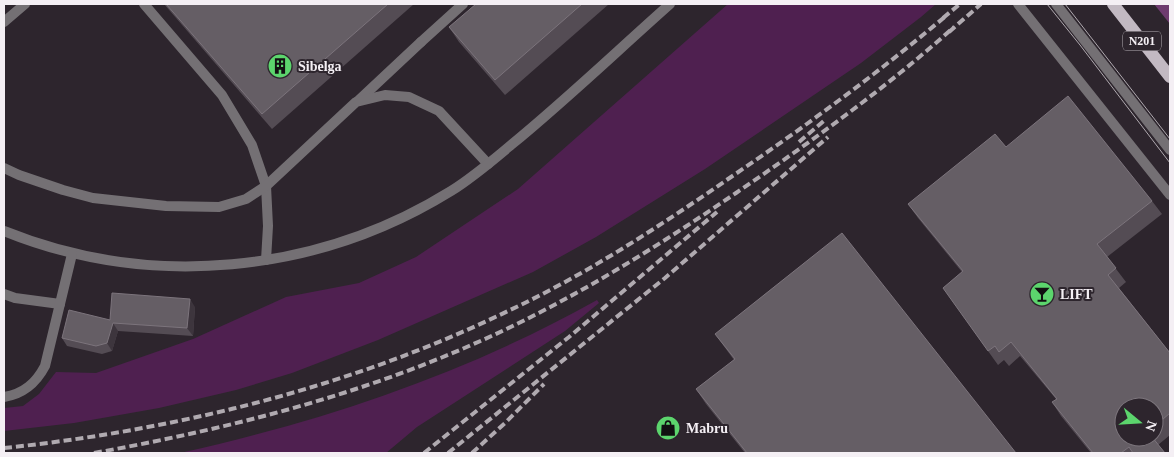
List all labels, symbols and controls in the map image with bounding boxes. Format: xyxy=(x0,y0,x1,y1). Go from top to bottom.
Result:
road number: N201 xyxy=(1123,31,1161,50)
building icon: Sibelga xyxy=(267,53,293,79)
place label: Sibelga xyxy=(298,59,342,74)
bar icon: LIFT xyxy=(1029,281,1055,307)
place label: LIFT xyxy=(1060,287,1093,302)
north arrow xyxy=(1114,397,1164,447)
shop icon: Mabru xyxy=(655,415,681,441)
text: N xyxy=(1142,419,1160,433)
place label: Mabru xyxy=(686,421,728,436)

